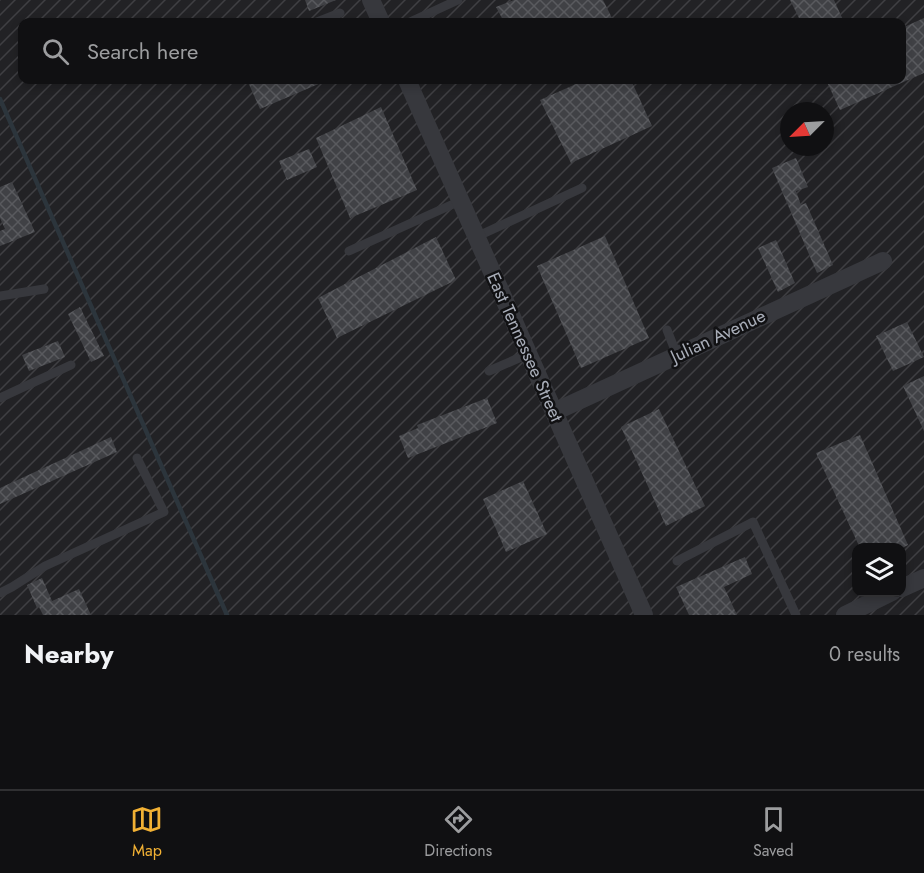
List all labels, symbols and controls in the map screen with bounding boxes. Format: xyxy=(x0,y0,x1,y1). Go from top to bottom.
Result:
search box xyxy=(18,18,906,84)
icon: search xyxy=(39,35,72,68)
text: Search here xyxy=(87,35,198,67)
north arrow xyxy=(780,102,834,156)
street label: East Tennessee Street xyxy=(480,268,570,426)
street label: Julian Avenue xyxy=(664,303,770,370)
map controls xyxy=(852,543,906,597)
button: layers xyxy=(852,543,906,597)
text: Nearby xyxy=(24,635,113,673)
text: 0 results xyxy=(829,640,900,669)
tab: Map xyxy=(130,803,163,862)
tab: Directions xyxy=(424,803,492,862)
tab: Saved xyxy=(753,803,794,862)

